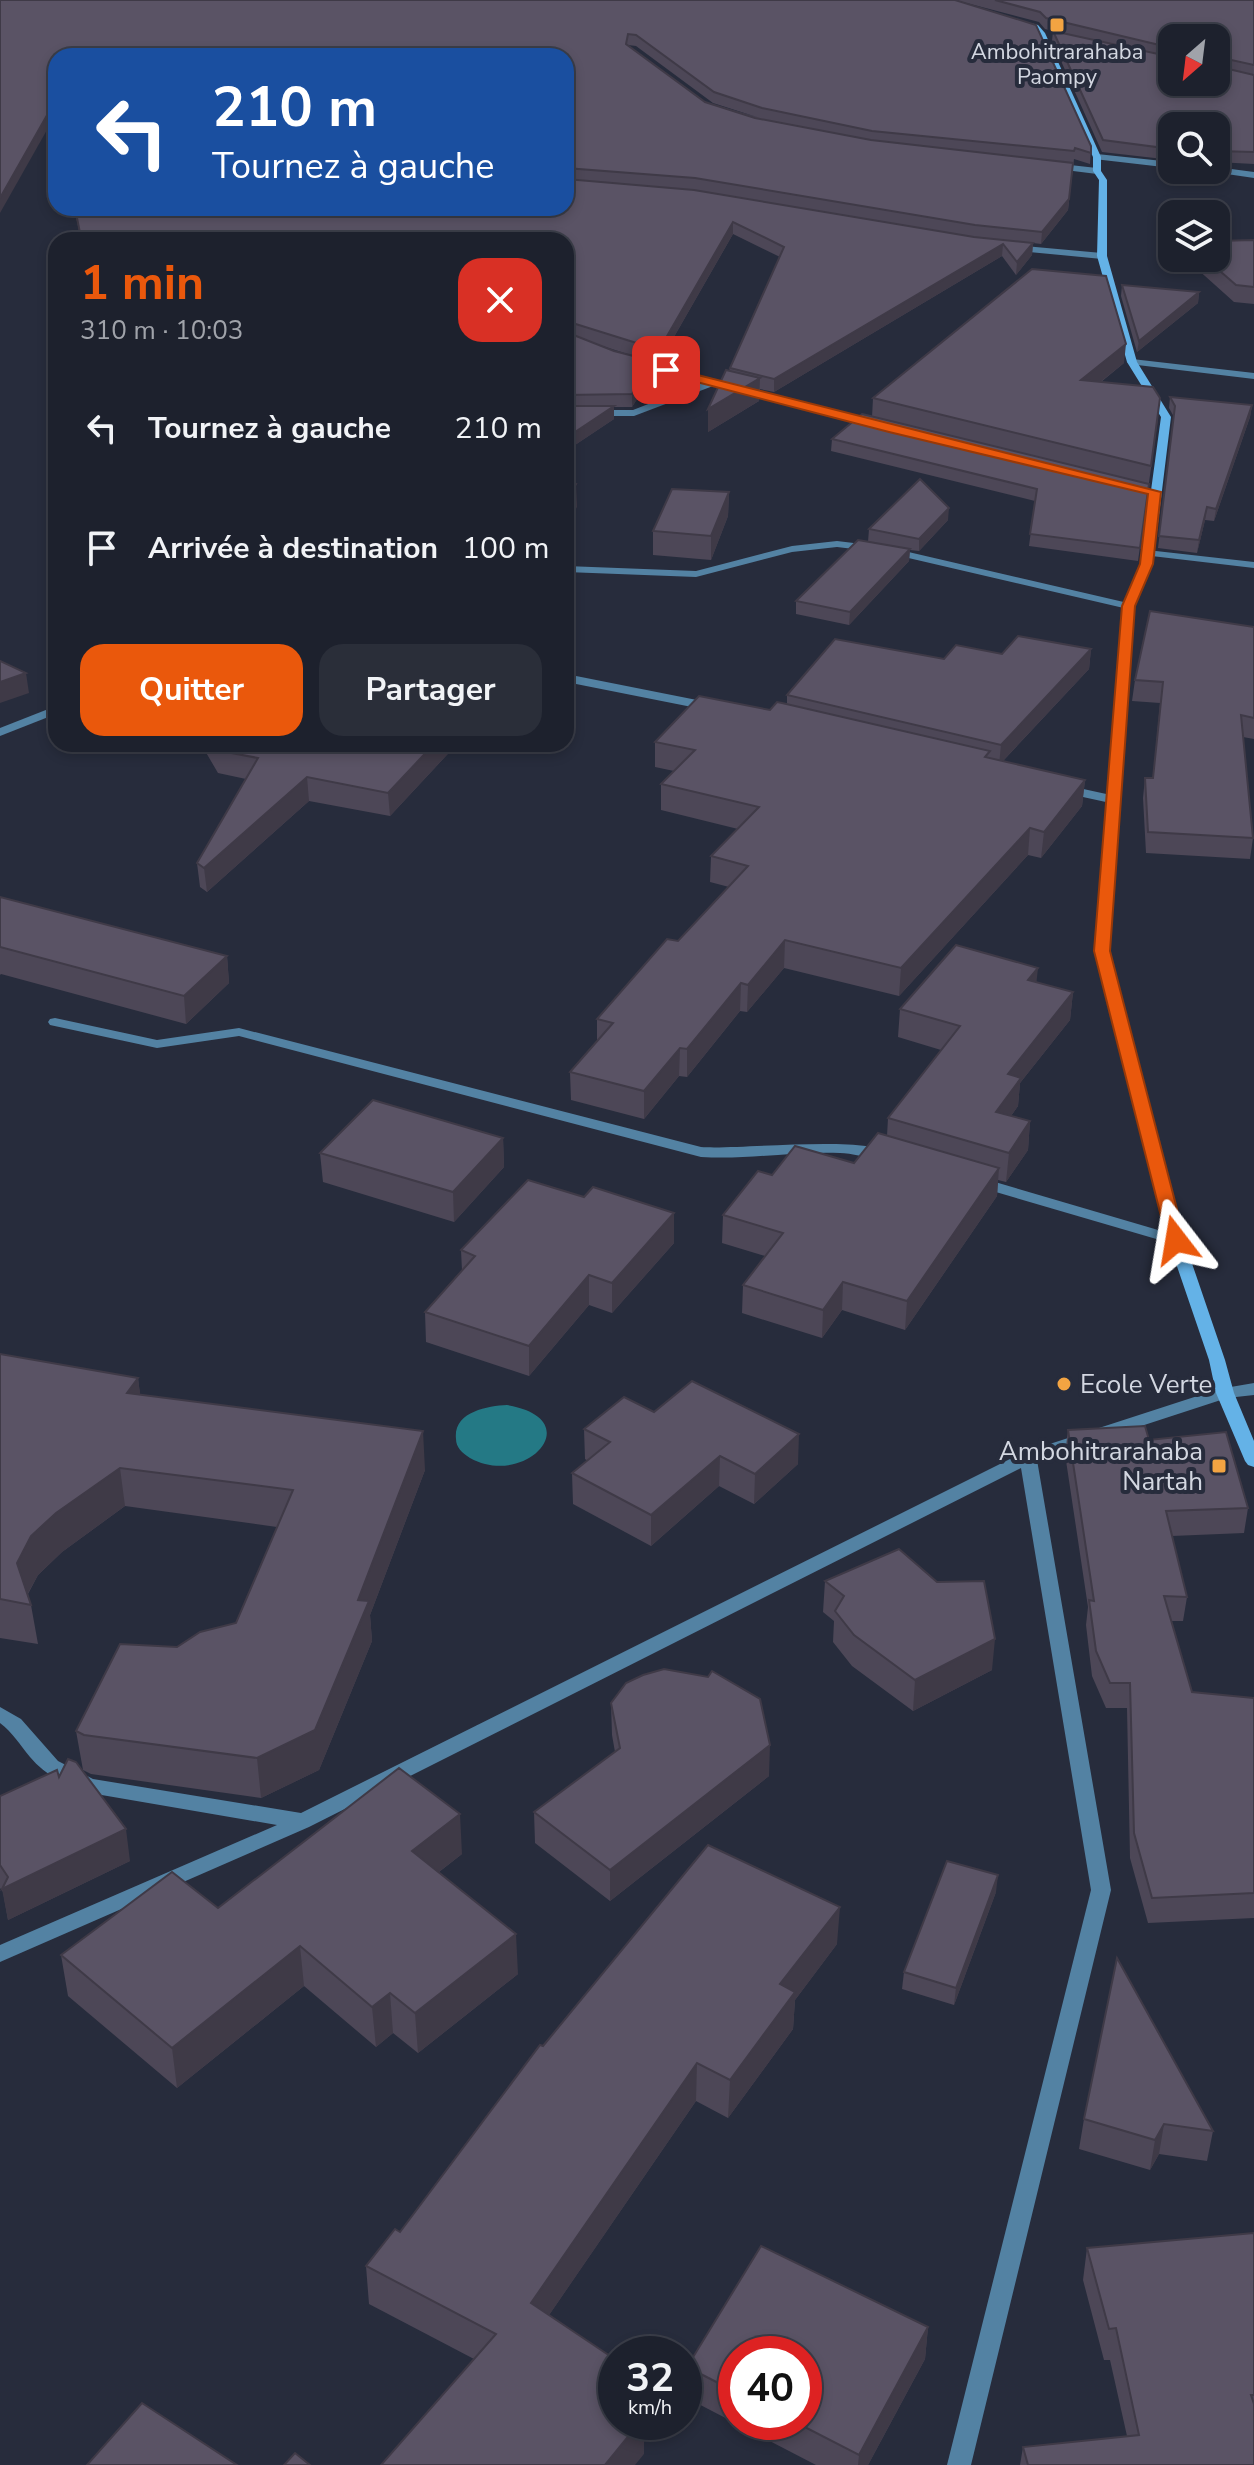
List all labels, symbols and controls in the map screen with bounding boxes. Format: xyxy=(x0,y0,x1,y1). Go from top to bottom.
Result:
marker: Ambohitrarahaba Paompy xyxy=(1048,16,1066,34)
north arrow xyxy=(1158,24,1230,96)
map controls xyxy=(1158,24,1230,272)
place label: Ambohitrarahaba Paompy xyxy=(971,37,1143,92)
text: 210 m xyxy=(212,69,377,146)
icon: left xyxy=(80,80,184,184)
button: search xyxy=(1158,112,1230,184)
text: Tournez à gauche xyxy=(212,142,494,191)
button: layers xyxy=(1158,200,1230,272)
text: 1 min xyxy=(80,250,204,316)
button: close xyxy=(458,258,542,342)
text: 310 m · 10:03 xyxy=(80,313,243,348)
pin xyxy=(632,336,700,404)
icon: arrive xyxy=(644,348,688,392)
icon: left xyxy=(80,406,124,450)
text: Tournez à gauche xyxy=(148,408,391,449)
text: 210 m xyxy=(455,408,542,449)
icon: arrive xyxy=(80,526,124,570)
text: Arrivée à destination xyxy=(148,528,438,569)
text: 100 m xyxy=(462,528,549,569)
button: Quitter xyxy=(80,644,303,736)
button: Partager xyxy=(319,644,542,736)
position arrow xyxy=(1134,1198,1218,1282)
place label: Ecole Verte xyxy=(1080,1367,1212,1402)
marker: Ecole Verte xyxy=(1055,1375,1073,1393)
place label: Ambohitrarahaba Nartah xyxy=(999,1434,1203,1499)
marker: Ambohitrarahaba Nartah xyxy=(1210,1457,1228,1475)
speed limit sign: 40 xyxy=(718,2336,822,2440)
text: 32 xyxy=(626,2351,674,2405)
text: km/h xyxy=(628,2394,672,2421)

